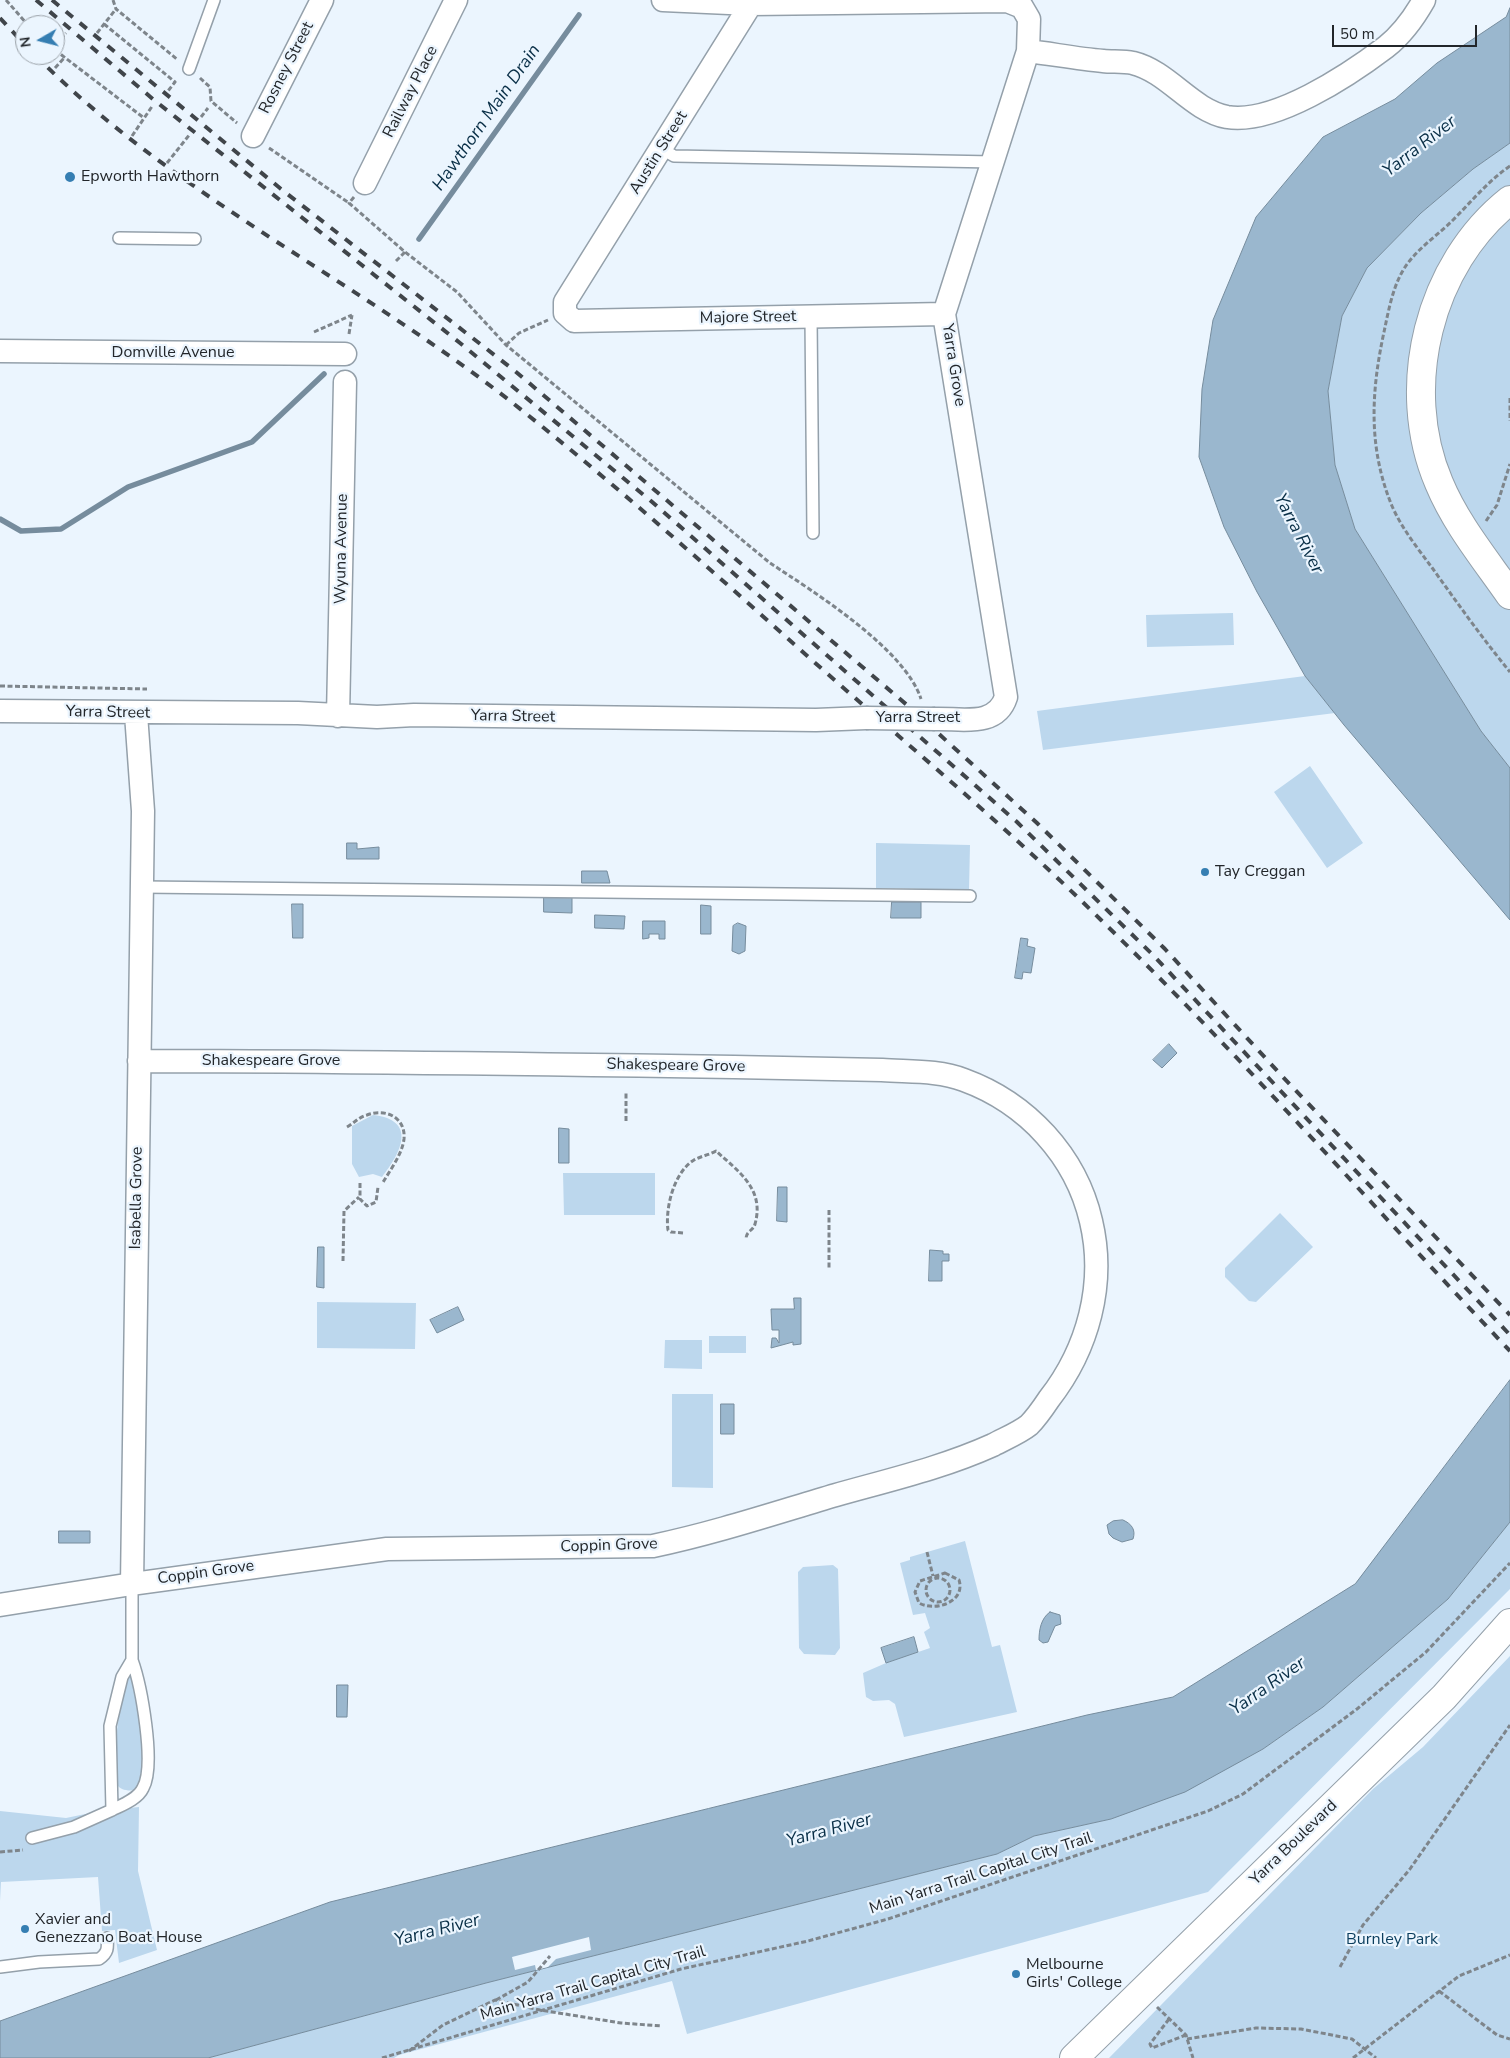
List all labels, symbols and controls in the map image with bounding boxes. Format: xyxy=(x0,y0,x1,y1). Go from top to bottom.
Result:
north arrow xyxy=(15,15,65,65)
scale bar xyxy=(1335,15,1480,47)
street label: Rosney Street xyxy=(256,19,318,117)
text: 50 m xyxy=(1340,24,1375,44)
text: N xyxy=(16,36,36,49)
water label: Hawthorn Main Drain xyxy=(428,41,546,195)
street label: Railway Place xyxy=(380,43,442,141)
street label: Austin Street xyxy=(626,108,692,198)
water label: Yarra River xyxy=(1379,112,1461,182)
place label: Epworth Hawthorn xyxy=(81,167,219,187)
marker: Epworth Hawthorn xyxy=(63,170,77,184)
street label: Majore Street xyxy=(699,308,797,328)
street label: Yarra Grove xyxy=(937,322,969,408)
street label: Domville Avenue xyxy=(112,343,234,363)
water label: Yarra River xyxy=(1269,490,1327,578)
street label: Wyuna Avenue xyxy=(331,494,353,604)
street label: Yarra Street xyxy=(66,703,150,723)
street label: Yarra Street xyxy=(471,707,555,727)
street label: Yarra Street xyxy=(876,708,960,728)
place label: Tay Creggan xyxy=(1215,862,1305,882)
marker: Tay Creggan xyxy=(1199,866,1211,878)
street label: Shakespeare Grove xyxy=(202,1051,340,1071)
street label: Shakespeare Grove xyxy=(607,1055,745,1077)
street label: Isabella Grove xyxy=(127,1146,147,1250)
street label: Coppin Grove xyxy=(560,1535,658,1557)
street label: Coppin Grove xyxy=(156,1557,256,1589)
water label: Yarra River xyxy=(1226,1653,1310,1721)
street label: Yarra Boulevard xyxy=(1246,1796,1342,1890)
water label: Yarra River xyxy=(784,1809,874,1853)
street label: Main Yarra Trail Capital City Trail xyxy=(867,1829,1095,1919)
place label: Xavier and Genezzano Boat House xyxy=(35,1910,202,1948)
water label: Yarra River xyxy=(392,1910,482,1952)
marker: Xavier and Genezzano Boat House xyxy=(19,1923,31,1935)
park label: Burnley Park xyxy=(1346,1930,1438,1950)
street label: Main Yarra Trail Capital City Trail xyxy=(478,1943,708,2025)
place label: Melbourne Girls' College xyxy=(1026,1955,1122,1993)
marker: Melbourne Girls' College xyxy=(1010,1968,1022,1980)

